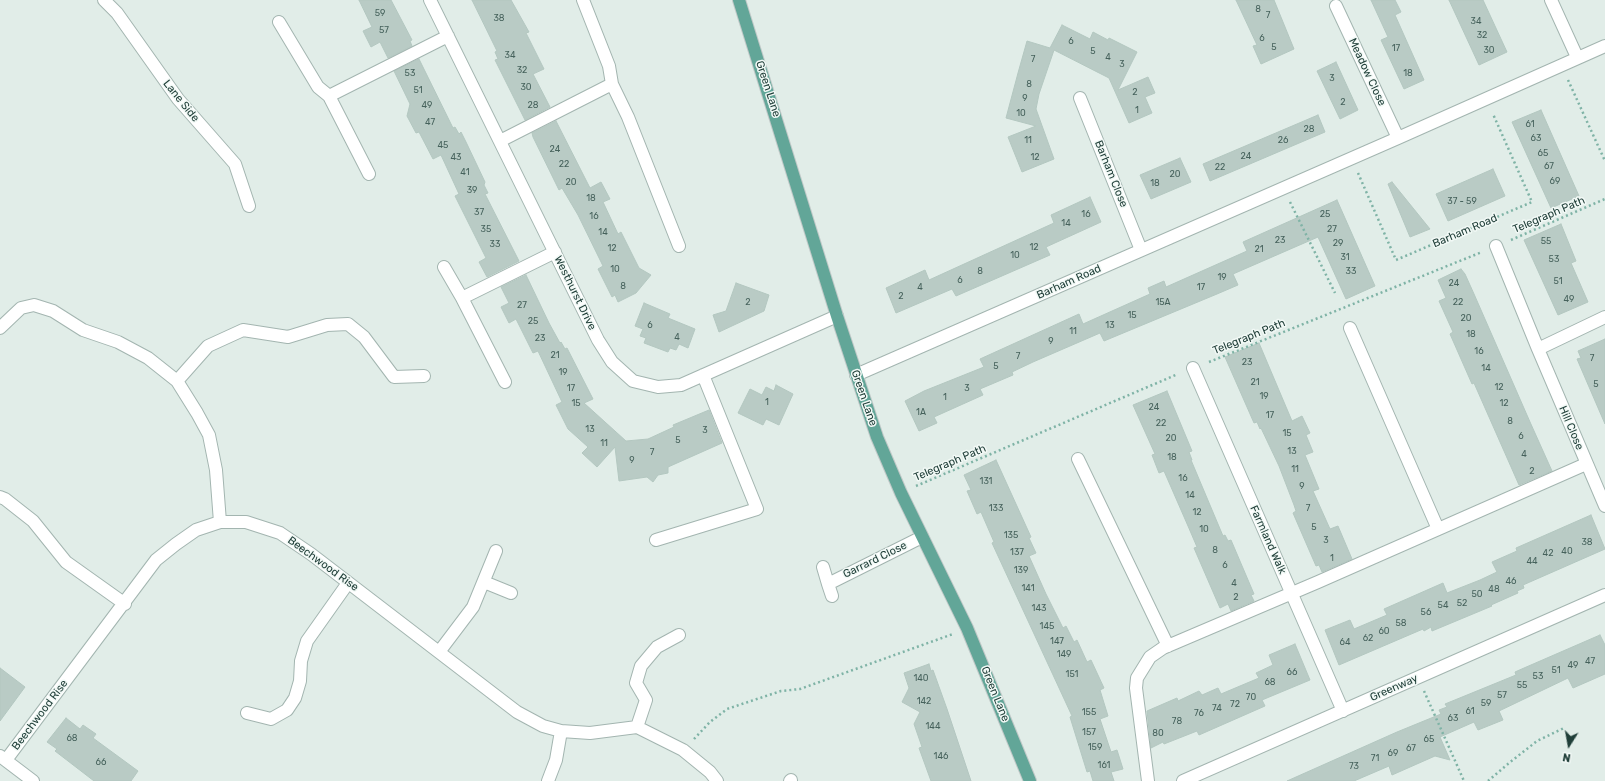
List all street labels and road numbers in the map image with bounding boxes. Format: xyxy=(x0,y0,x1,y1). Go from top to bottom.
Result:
street label: Meadow Close xyxy=(1346,36,1388,108)
street label: Green Lane xyxy=(753,59,783,119)
street label: Lane Side xyxy=(160,77,202,125)
street label: Barham Close xyxy=(1092,139,1130,209)
street label: Telegraph Path xyxy=(1511,194,1587,236)
street label: Barham Road xyxy=(1431,211,1499,251)
street label: Westhurst Drive xyxy=(551,254,599,332)
street label: Barham Road xyxy=(1035,262,1103,302)
street label: Telegraph Path xyxy=(1211,316,1287,358)
street label: Green Lane xyxy=(848,368,880,428)
street label: Hill Close xyxy=(1556,404,1586,452)
street label: Telegraph Path xyxy=(912,442,988,484)
street label: Farmland Walk xyxy=(1247,504,1289,576)
street label: Beechwood Rise xyxy=(285,534,361,594)
street label: Garrard Close xyxy=(841,539,909,581)
street label: Green Lane xyxy=(978,664,1012,724)
street label: Greenway xyxy=(1368,672,1420,704)
street label: Beechwood Rise xyxy=(9,677,71,753)

